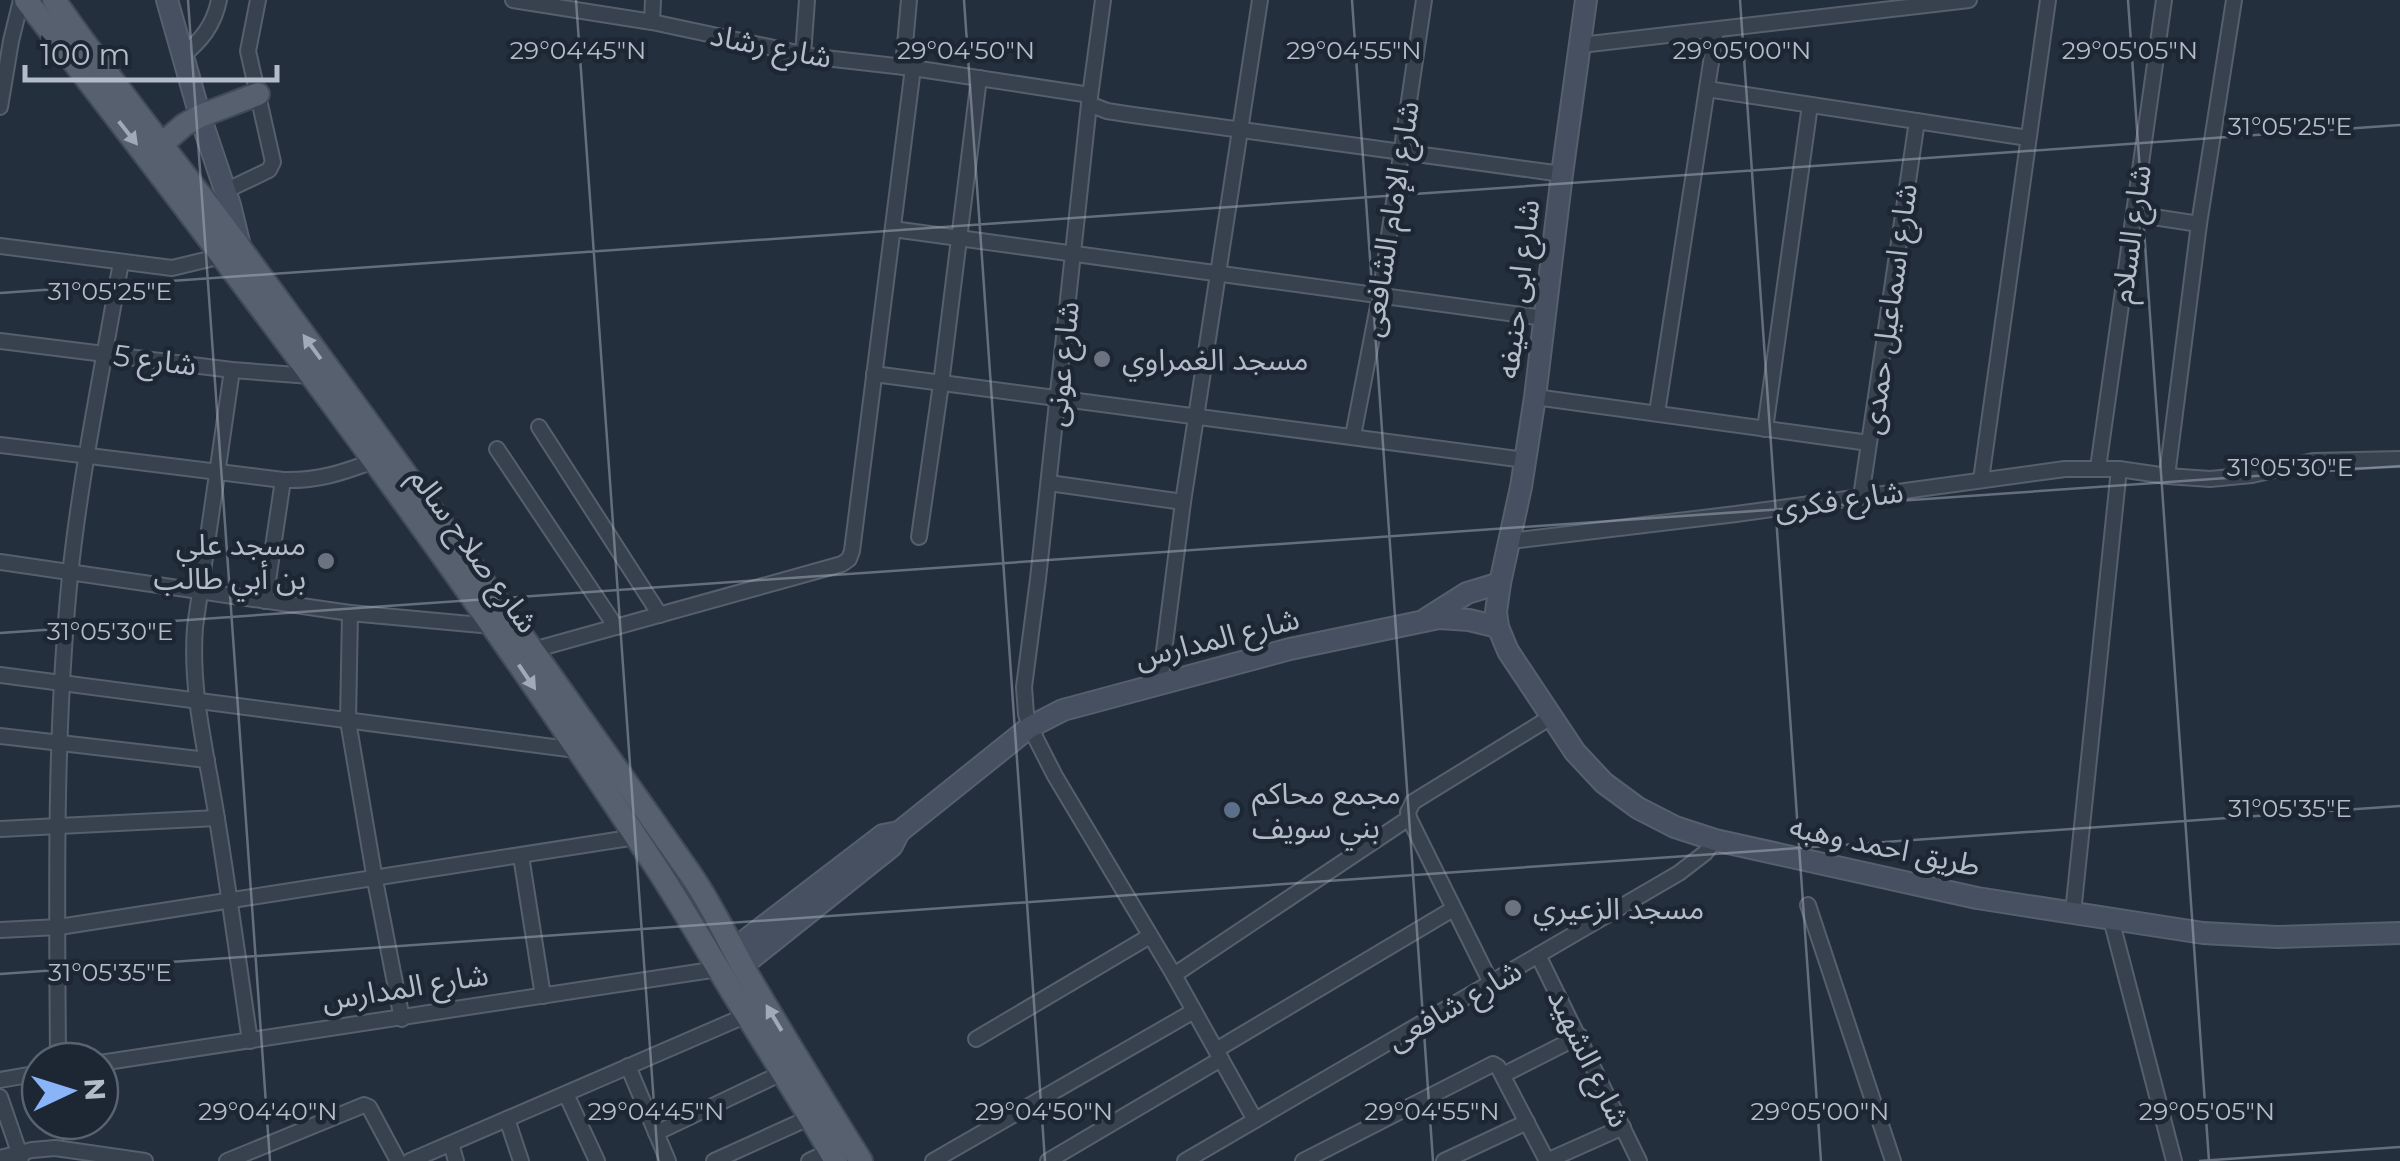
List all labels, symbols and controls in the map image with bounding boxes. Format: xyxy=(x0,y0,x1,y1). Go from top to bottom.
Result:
street label: شارع رشاد xyxy=(706,16,835,80)
scale bar xyxy=(25,20,278,82)
text: 29°04'45"N xyxy=(510,35,646,65)
text: 29°04'50"N xyxy=(897,35,1035,65)
text: 29°04'55"N xyxy=(1286,35,1422,65)
text: 29°05'00"N xyxy=(1673,35,1811,65)
text: 29°05'05"N xyxy=(2062,35,2198,65)
text: 100 m xyxy=(40,36,130,73)
street label: شارع الإمام الشافعى xyxy=(1353,99,1431,340)
text: 31°05'25"E xyxy=(2228,111,2352,141)
one-way arrow xyxy=(117,120,138,145)
street label: شارع السلام xyxy=(2103,162,2163,306)
street label: شارع اسماعيل حمدى xyxy=(1853,181,1929,437)
street label: شارع ابى حنيفه xyxy=(1489,197,1551,381)
text: 31°05'25"E xyxy=(48,276,172,306)
street label: شارع عونى xyxy=(1037,300,1091,429)
one-way arrow xyxy=(303,334,323,360)
street label: شارع 5 xyxy=(111,337,199,387)
place label: مسجد الغمراوي xyxy=(1122,341,1309,382)
marker: مسجد الغمراوي xyxy=(1091,348,1113,370)
text: 31°05'30"E xyxy=(2227,452,2353,482)
street label: شارع صلاح سالم xyxy=(398,460,546,643)
street label: شارع فكرى xyxy=(1772,473,1906,531)
place label: مسجد علي بن أبي طالب xyxy=(153,526,306,601)
marker: مسجد علي بن أبي طالب xyxy=(315,550,337,572)
street label: شارع المدارس xyxy=(1131,600,1304,680)
text: 31°05'30"E xyxy=(47,616,173,646)
one-way arrow xyxy=(518,663,536,690)
place label: مجمع محاكم بني سويف xyxy=(1252,775,1401,850)
text: 31°05'35"E xyxy=(2228,793,2352,823)
marker: مجمع محاكم بني سويف xyxy=(1221,799,1243,821)
street label: طريق احمد وهبه xyxy=(1786,808,1984,884)
place label: مسجد الزعيري xyxy=(1533,890,1704,931)
marker: مسجد الزعيري xyxy=(1502,897,1524,919)
street label: شارع شافعى xyxy=(1380,952,1530,1062)
street label: شارع المدارس xyxy=(319,956,492,1022)
text: 31°05'35"E xyxy=(48,957,172,987)
street label: شارع الشهيد xyxy=(1536,983,1638,1135)
one-way arrow xyxy=(766,1004,783,1032)
north arrow xyxy=(20,1041,120,1141)
text: N xyxy=(77,1077,113,1102)
text: 29°04'40"N xyxy=(198,1096,338,1126)
text: 29°04'45"N xyxy=(588,1096,724,1126)
text: 29°04'50"N xyxy=(975,1096,1113,1126)
text: 29°04'55"N xyxy=(1364,1096,1500,1126)
text: 29°05'00"N xyxy=(1751,1096,1889,1126)
text: 29°05'05"N xyxy=(2139,1096,2275,1126)

